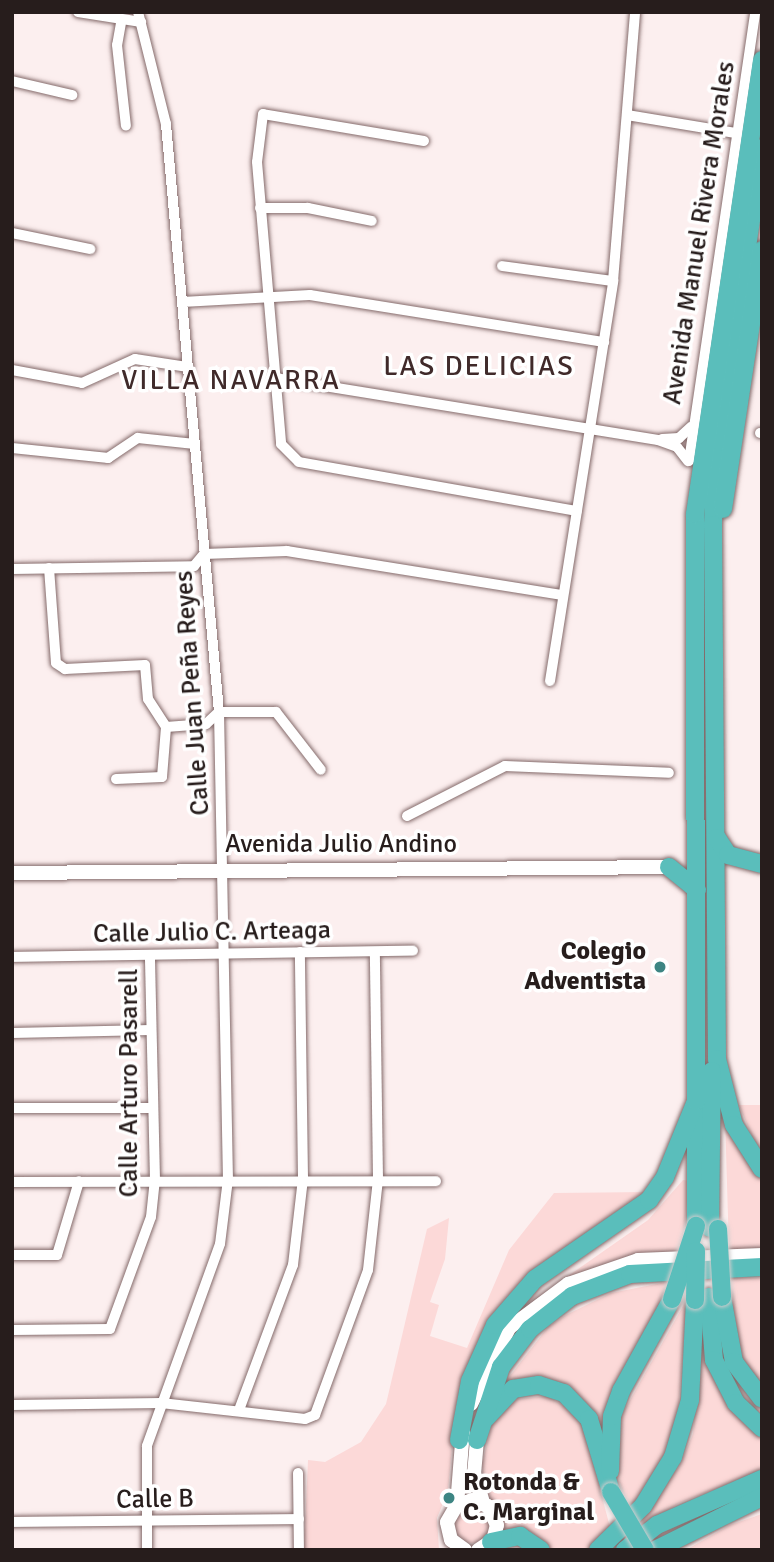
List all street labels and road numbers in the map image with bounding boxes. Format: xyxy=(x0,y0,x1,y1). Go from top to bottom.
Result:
street label: Avenida Manuel Rivera Morales xyxy=(657,59,743,407)
street label: Calle Juan Peña Reyes xyxy=(169,569,217,817)
street label: Avenida Julio Andino xyxy=(225,829,457,861)
street label: Calle Julio C. Arteaga xyxy=(93,915,331,951)
street label: Calle Arturo Pasarell xyxy=(114,969,146,1197)
street label: Calle B xyxy=(116,1484,194,1516)

